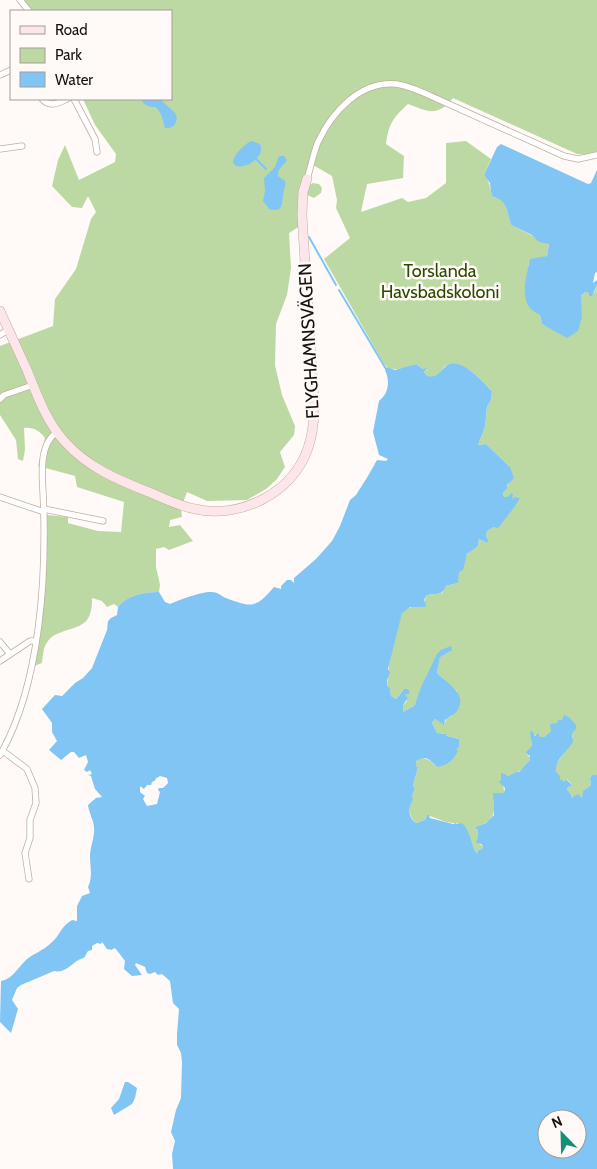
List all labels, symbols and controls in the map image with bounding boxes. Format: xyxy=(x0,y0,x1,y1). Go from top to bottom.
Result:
legend xyxy=(10,10,172,100)
text: Road xyxy=(55,21,88,39)
text: Park xyxy=(55,46,82,64)
text: Water xyxy=(55,71,93,89)
park label: Torslanda Havsbadskoloni xyxy=(381,260,499,303)
street label: FLYGHAMNSVÄGEN xyxy=(294,263,324,419)
north arrow xyxy=(537,1109,587,1159)
text: N xyxy=(549,1112,565,1132)

